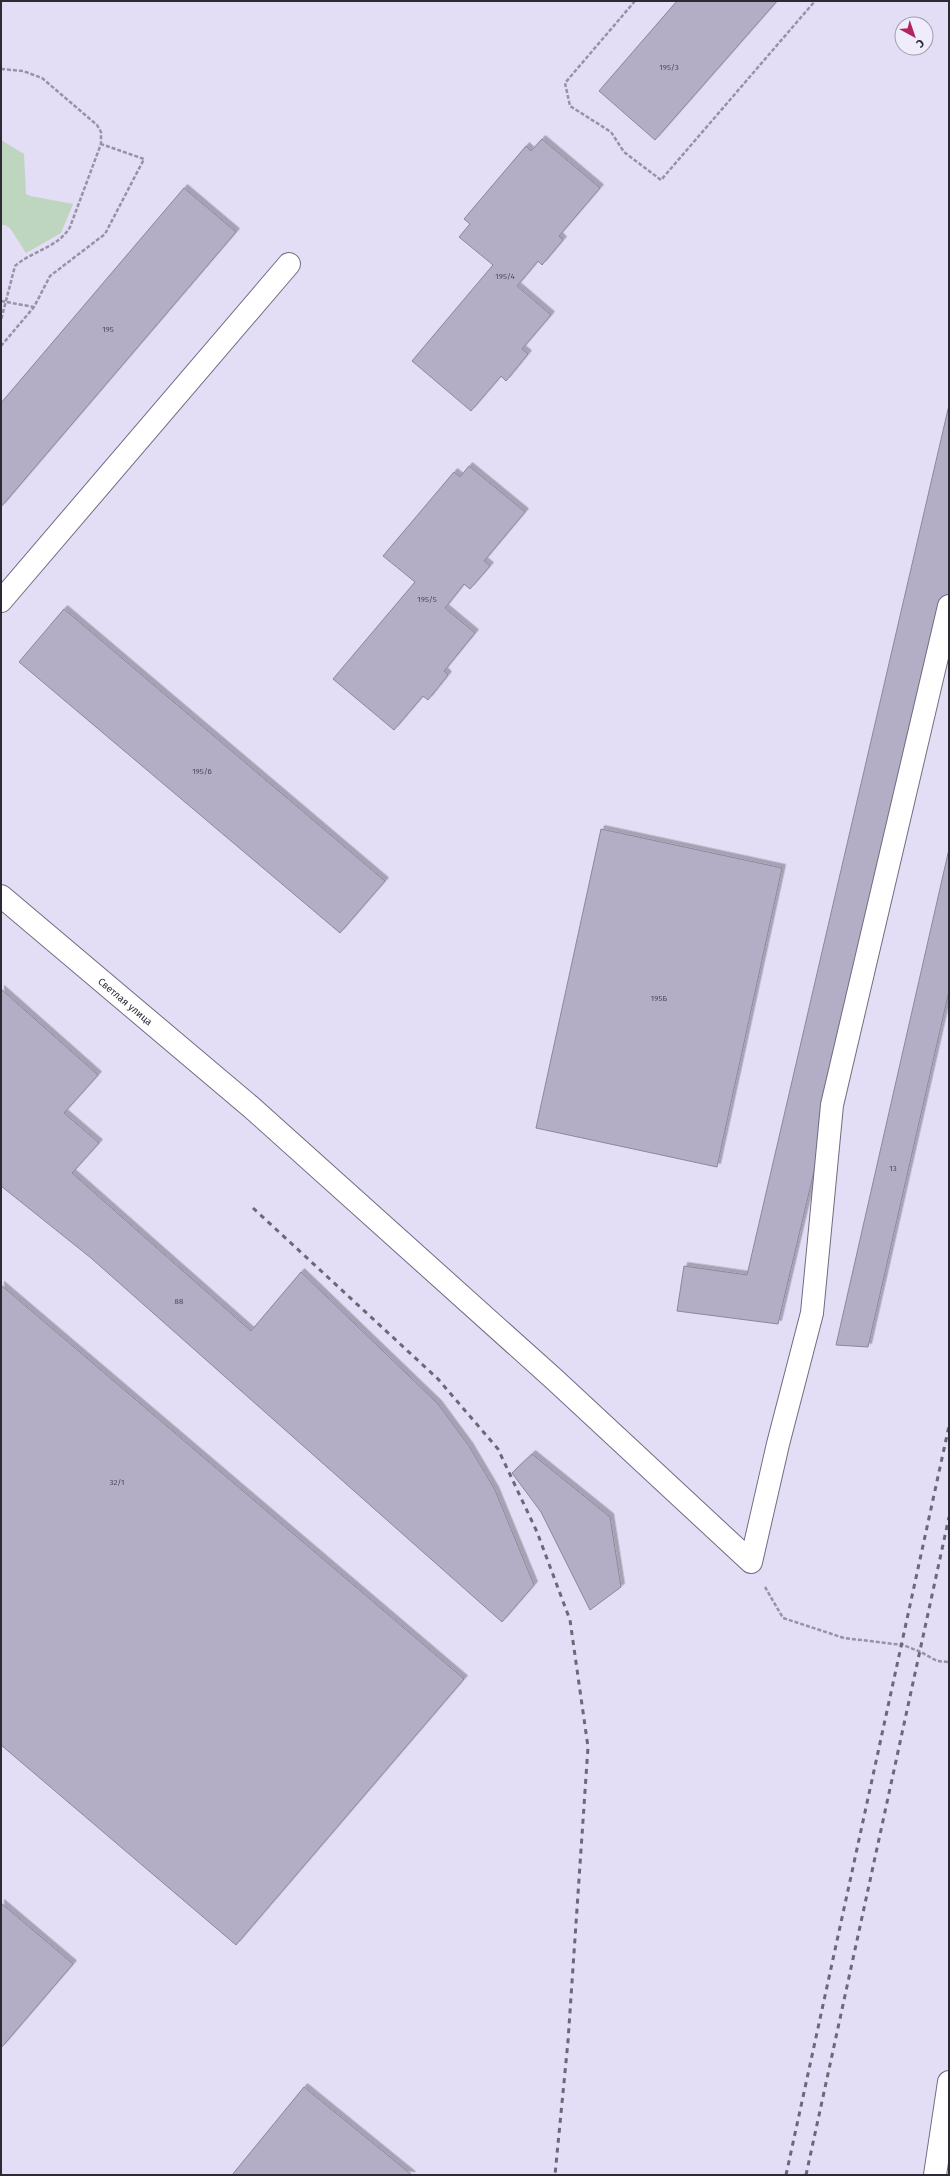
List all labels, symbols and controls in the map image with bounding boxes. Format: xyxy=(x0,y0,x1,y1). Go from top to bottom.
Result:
north arrow xyxy=(894,16,934,56)
text: С xyxy=(913,36,927,51)
house number: 195/3 xyxy=(659,63,679,72)
house number: 195/4 xyxy=(495,272,516,281)
house number: 195 xyxy=(102,325,114,334)
house number: 195/5 xyxy=(417,595,437,604)
house number: 195/6 xyxy=(192,767,212,776)
street label: Светлая улица xyxy=(95,976,155,1028)
house number: 195Б xyxy=(651,994,668,1003)
house number: 13 xyxy=(889,1164,897,1173)
house number: 88 xyxy=(175,1297,184,1306)
house number: 32/1 xyxy=(109,1478,125,1487)

